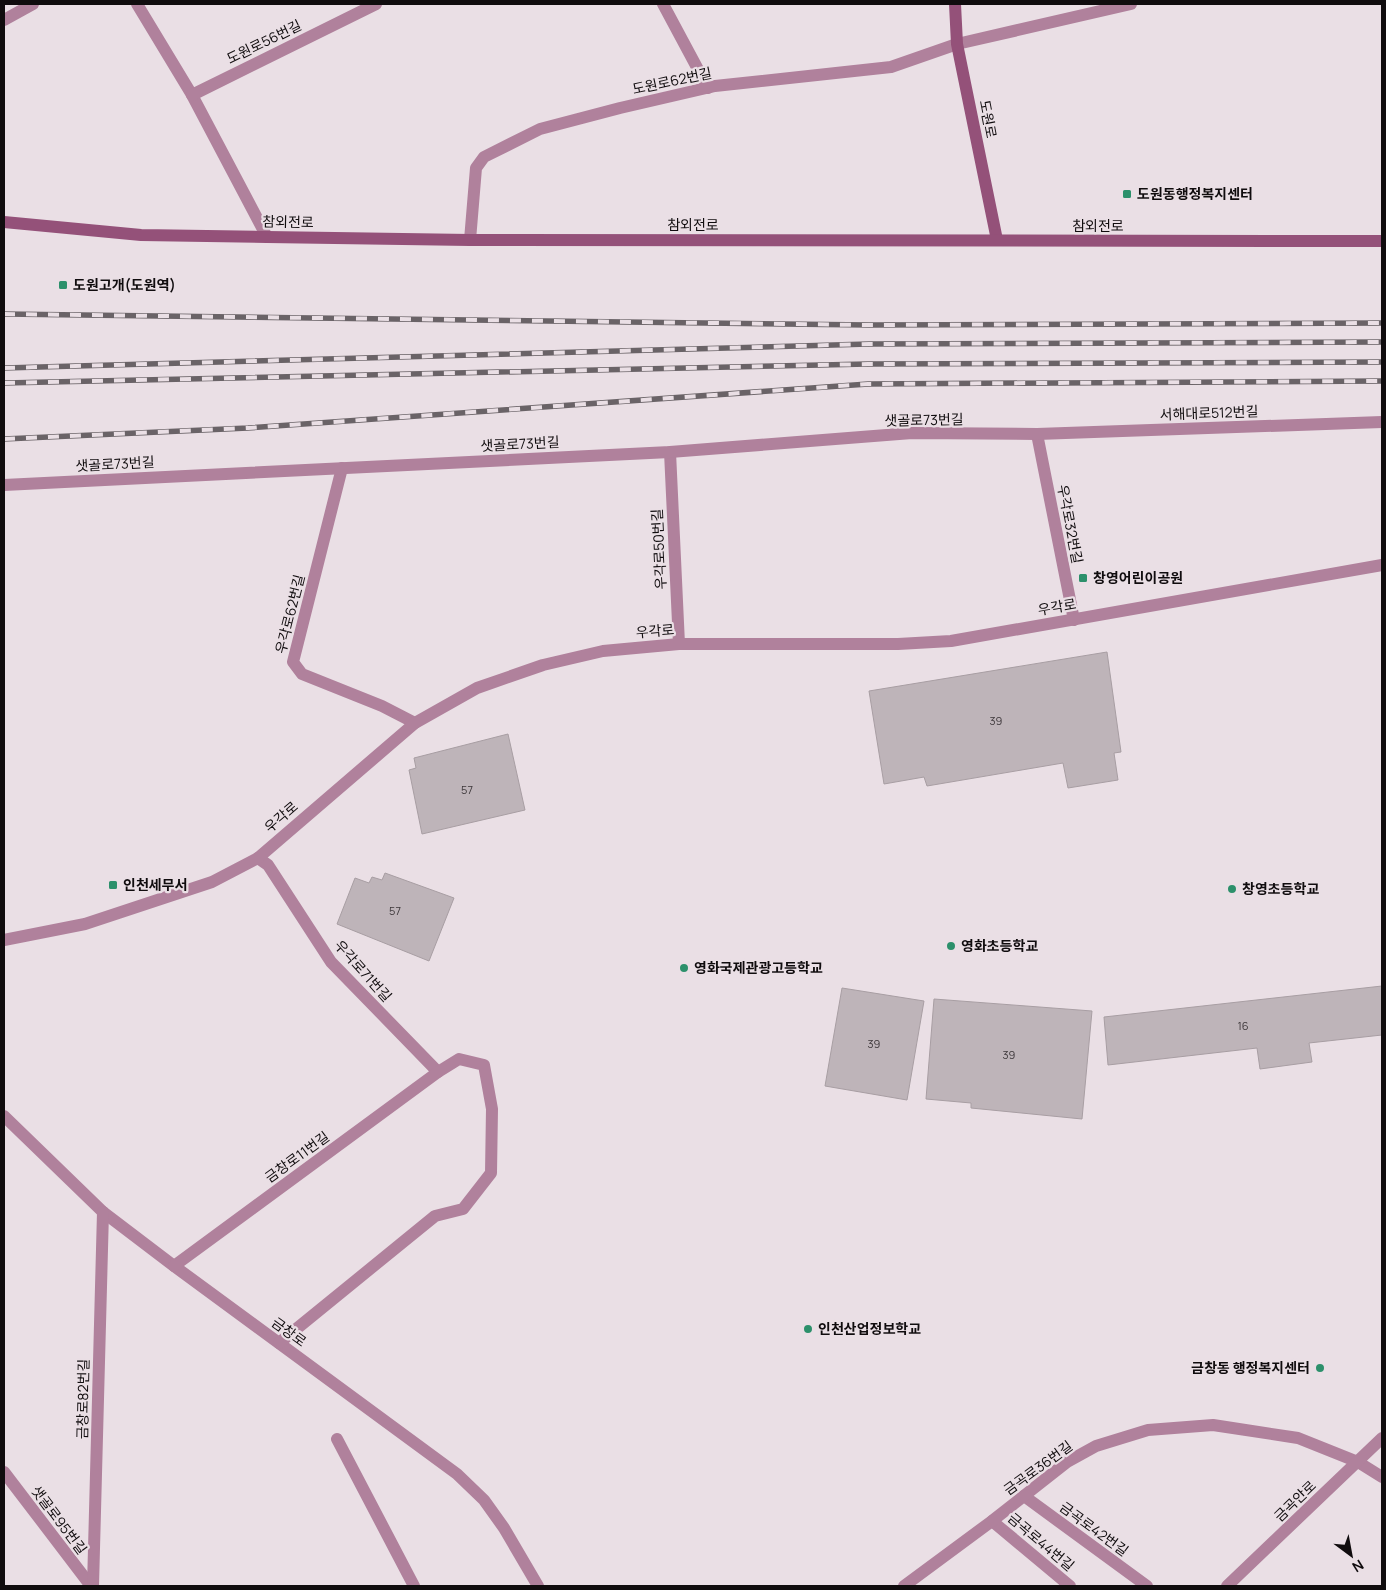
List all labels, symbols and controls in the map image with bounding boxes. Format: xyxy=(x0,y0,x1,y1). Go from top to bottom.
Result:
street label: 도원로56번길 xyxy=(223,15,304,68)
street label: 도원로62번길 xyxy=(630,63,714,98)
street label: 도원로 xyxy=(975,98,1002,140)
place label: 도원동행정복지센터 xyxy=(1137,184,1253,203)
marker: 도원동행정복지센터 xyxy=(1121,188,1133,200)
street label: 참외전로 xyxy=(262,212,314,231)
street label: 참외전로 xyxy=(667,215,719,234)
street label: 참외전로 xyxy=(1072,216,1124,235)
place label: 도원고개(도원역) xyxy=(73,275,176,294)
marker: 도원고개(도원역) xyxy=(57,279,69,291)
street label: 서해대로512번길 xyxy=(1159,401,1259,424)
street label: 샛골로73번길 xyxy=(884,409,964,430)
street label: 샛골로73번길 xyxy=(480,432,560,455)
street label: 샛골로73번길 xyxy=(75,452,155,475)
street label: 우각로32번길 xyxy=(1054,483,1087,565)
street label: 우각로50번길 xyxy=(647,508,670,590)
place label: 창영어린이공원 xyxy=(1093,568,1183,587)
street label: 우각로62번길 xyxy=(270,572,309,656)
marker: 창영어린이공원 xyxy=(1077,572,1089,584)
street label: 우각로 xyxy=(1036,594,1078,619)
street label: 우각로 xyxy=(635,619,675,642)
house number: 39 xyxy=(990,713,1003,728)
house number: 57 xyxy=(461,782,473,797)
street label: 우각로 xyxy=(260,797,302,836)
place label: 인천세무서 xyxy=(123,875,187,894)
marker: 인천세무서 xyxy=(107,879,119,891)
place label: 창영초등학교 xyxy=(1242,879,1319,898)
marker: 창영초등학교 xyxy=(1226,883,1238,895)
house number: 57 xyxy=(389,903,401,918)
street label: 우각로71번길 xyxy=(331,936,396,1006)
place label: 영화초등학교 xyxy=(961,936,1038,955)
marker: 영화초등학교 xyxy=(945,940,957,952)
place label: 영화국제관광고등학교 xyxy=(694,958,823,977)
marker: 영화국제관광고등학교 xyxy=(678,962,690,974)
house number: 16 xyxy=(1237,1018,1249,1033)
house number: 39 xyxy=(868,1036,881,1051)
house number: 39 xyxy=(1003,1047,1016,1062)
street label: 금창로11번길 xyxy=(261,1127,333,1186)
street label: 금창로 xyxy=(268,1313,311,1351)
place label: 인천산업정보학교 xyxy=(818,1319,921,1338)
marker: 인천산업정보학교 xyxy=(802,1323,814,1335)
place label: 금창동 행정복지센터 xyxy=(1191,1358,1310,1377)
street label: 금창로82번길 xyxy=(72,1359,93,1439)
marker: 금창동 행정복지센터 xyxy=(1314,1362,1326,1374)
street label: 금곡로36번길 xyxy=(999,1436,1076,1499)
street label: 금곡안로 xyxy=(1270,1476,1320,1525)
street label: 샛골로95번길 xyxy=(27,1482,91,1558)
street label: 금곡로42번길 xyxy=(1056,1497,1132,1560)
street label: 금곡로44번길 xyxy=(1004,1508,1078,1575)
north arrow xyxy=(1326,1530,1376,1580)
text: N xyxy=(1349,1556,1367,1577)

